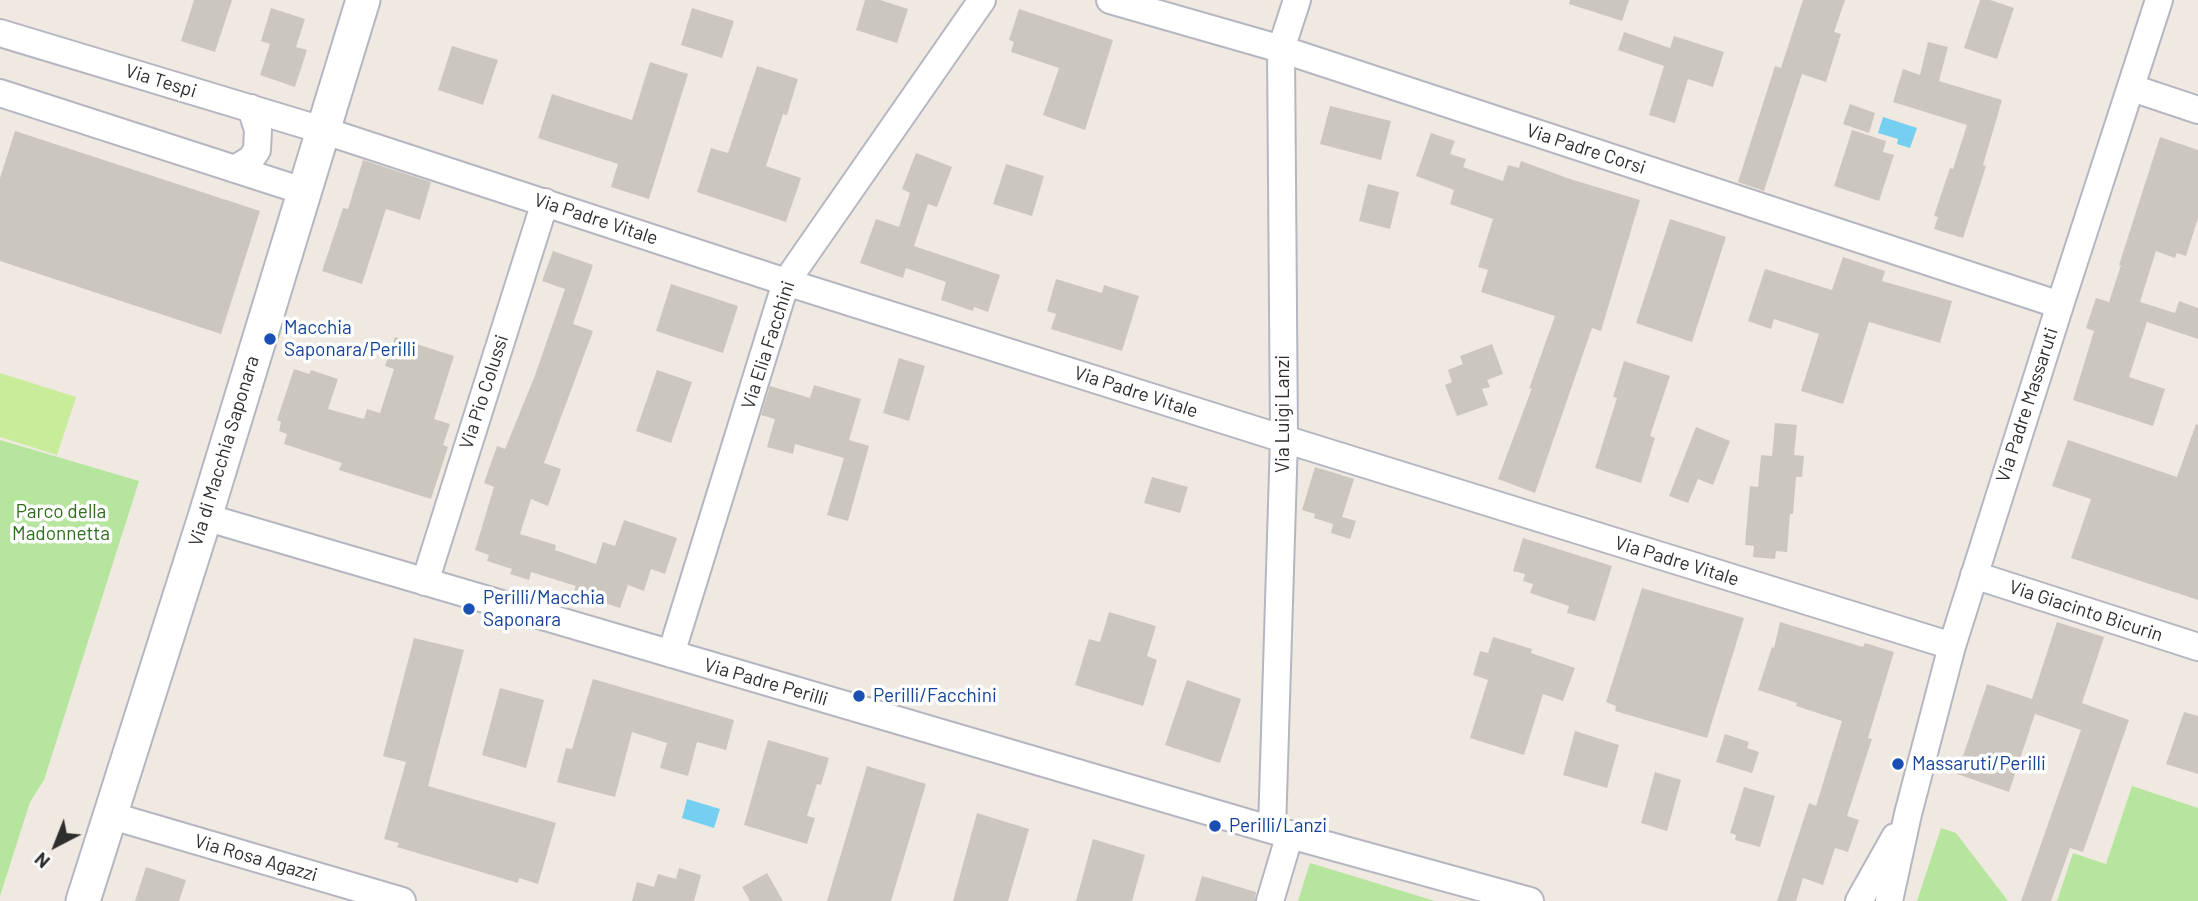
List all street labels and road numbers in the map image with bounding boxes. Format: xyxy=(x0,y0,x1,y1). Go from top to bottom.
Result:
street label: Via Tespi xyxy=(123,59,199,103)
street label: Via Padre Corsi xyxy=(1523,119,1649,179)
street label: Via Padre Vitale xyxy=(531,188,661,250)
street label: Via Elia Facchini xyxy=(737,278,799,412)
street label: Via Padre Massaruti xyxy=(1991,325,2063,485)
street label: Via Pio Colussi xyxy=(455,332,513,452)
street label: Via di Macchia Saponara xyxy=(184,353,264,549)
street label: Via Luigi Lanzi xyxy=(1272,355,1294,473)
street label: Via Padre Vitale xyxy=(1071,361,1201,423)
street label: Via Padre Vitale xyxy=(1612,531,1742,591)
street label: Via Giacinto Bicurin xyxy=(2006,575,2166,647)
street label: Via Padre Perilli xyxy=(701,653,831,711)
street label: Via Rosa Agazzi xyxy=(192,830,320,886)

